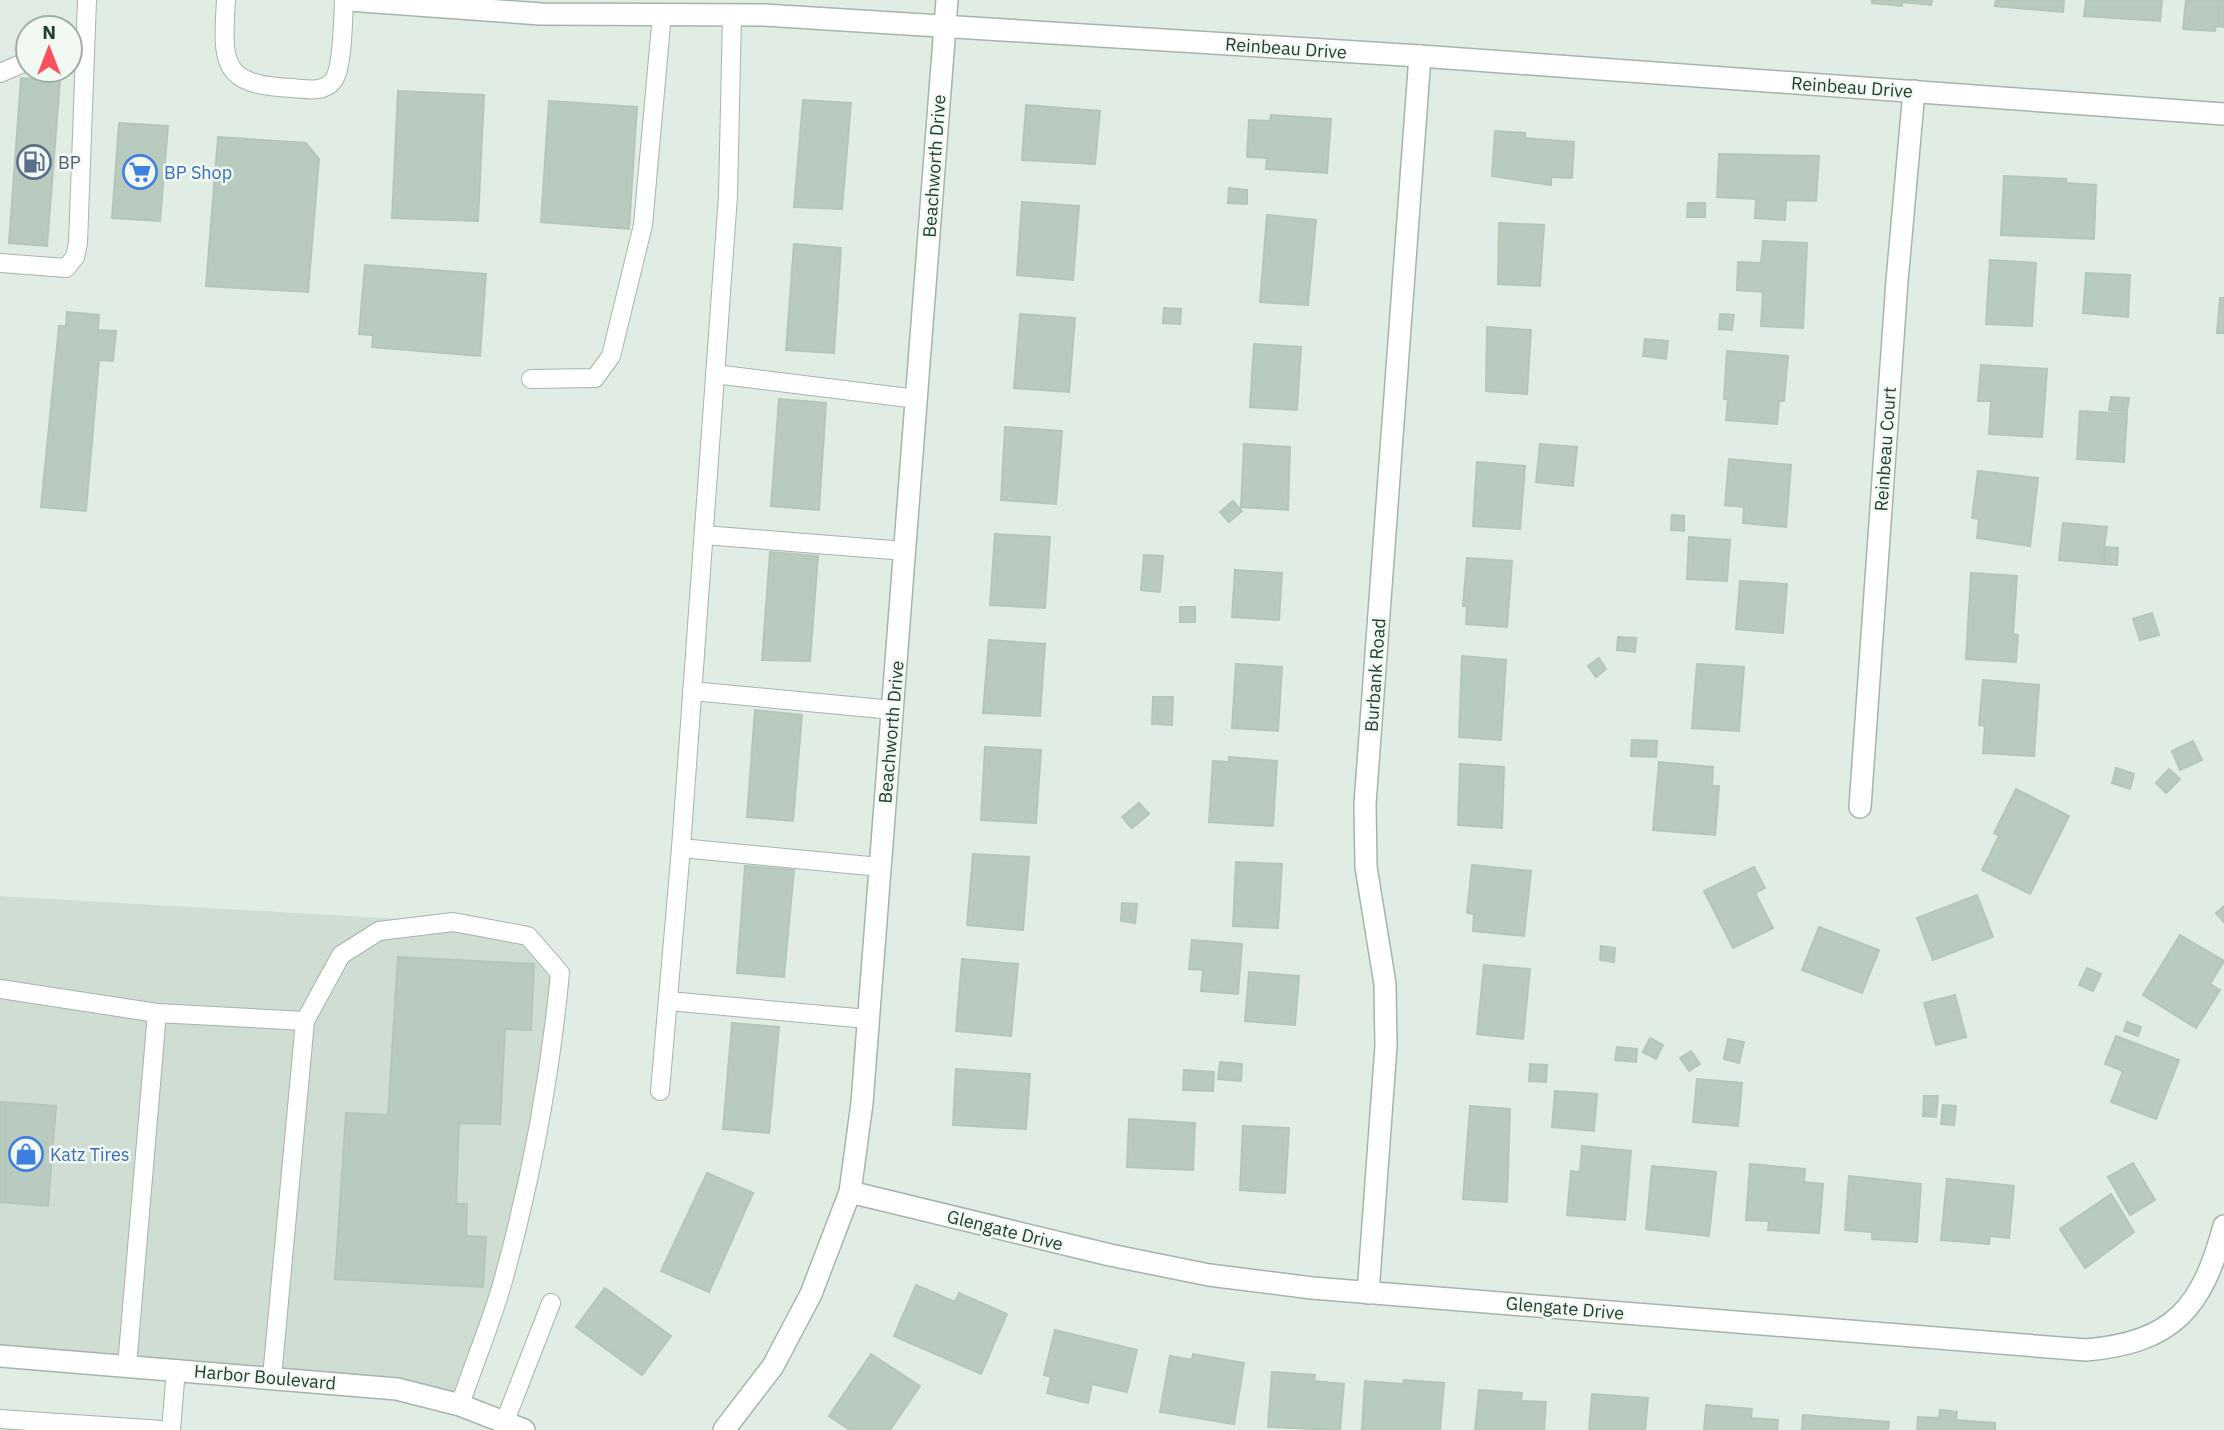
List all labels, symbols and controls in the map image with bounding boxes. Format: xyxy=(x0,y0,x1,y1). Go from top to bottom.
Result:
north arrow xyxy=(14,14,84,84)
text: N xyxy=(42,20,56,44)
street label: Reinbeau Drive xyxy=(1224,32,1348,64)
street label: Reinbeau Drive xyxy=(1790,71,1914,103)
street label: Beachworth Drive xyxy=(918,94,950,238)
fuel station icon: BP xyxy=(15,143,53,181)
place label: BP xyxy=(58,151,81,174)
supermarket icon: BP Shop xyxy=(121,153,159,191)
place label: BP Shop xyxy=(164,161,232,184)
street label: Reinbeau Court xyxy=(1869,386,1901,512)
street label: Burbank Road xyxy=(1360,617,1390,733)
street label: Beachworth Drive xyxy=(873,659,909,804)
shop icon: Katz Tires xyxy=(7,1135,45,1173)
place label: Katz Tires xyxy=(50,1143,130,1166)
street label: Glengate Drive xyxy=(945,1204,1065,1256)
street label: Glengate Drive xyxy=(1505,1291,1625,1325)
street label: Harbor Boulevard xyxy=(193,1359,337,1395)

